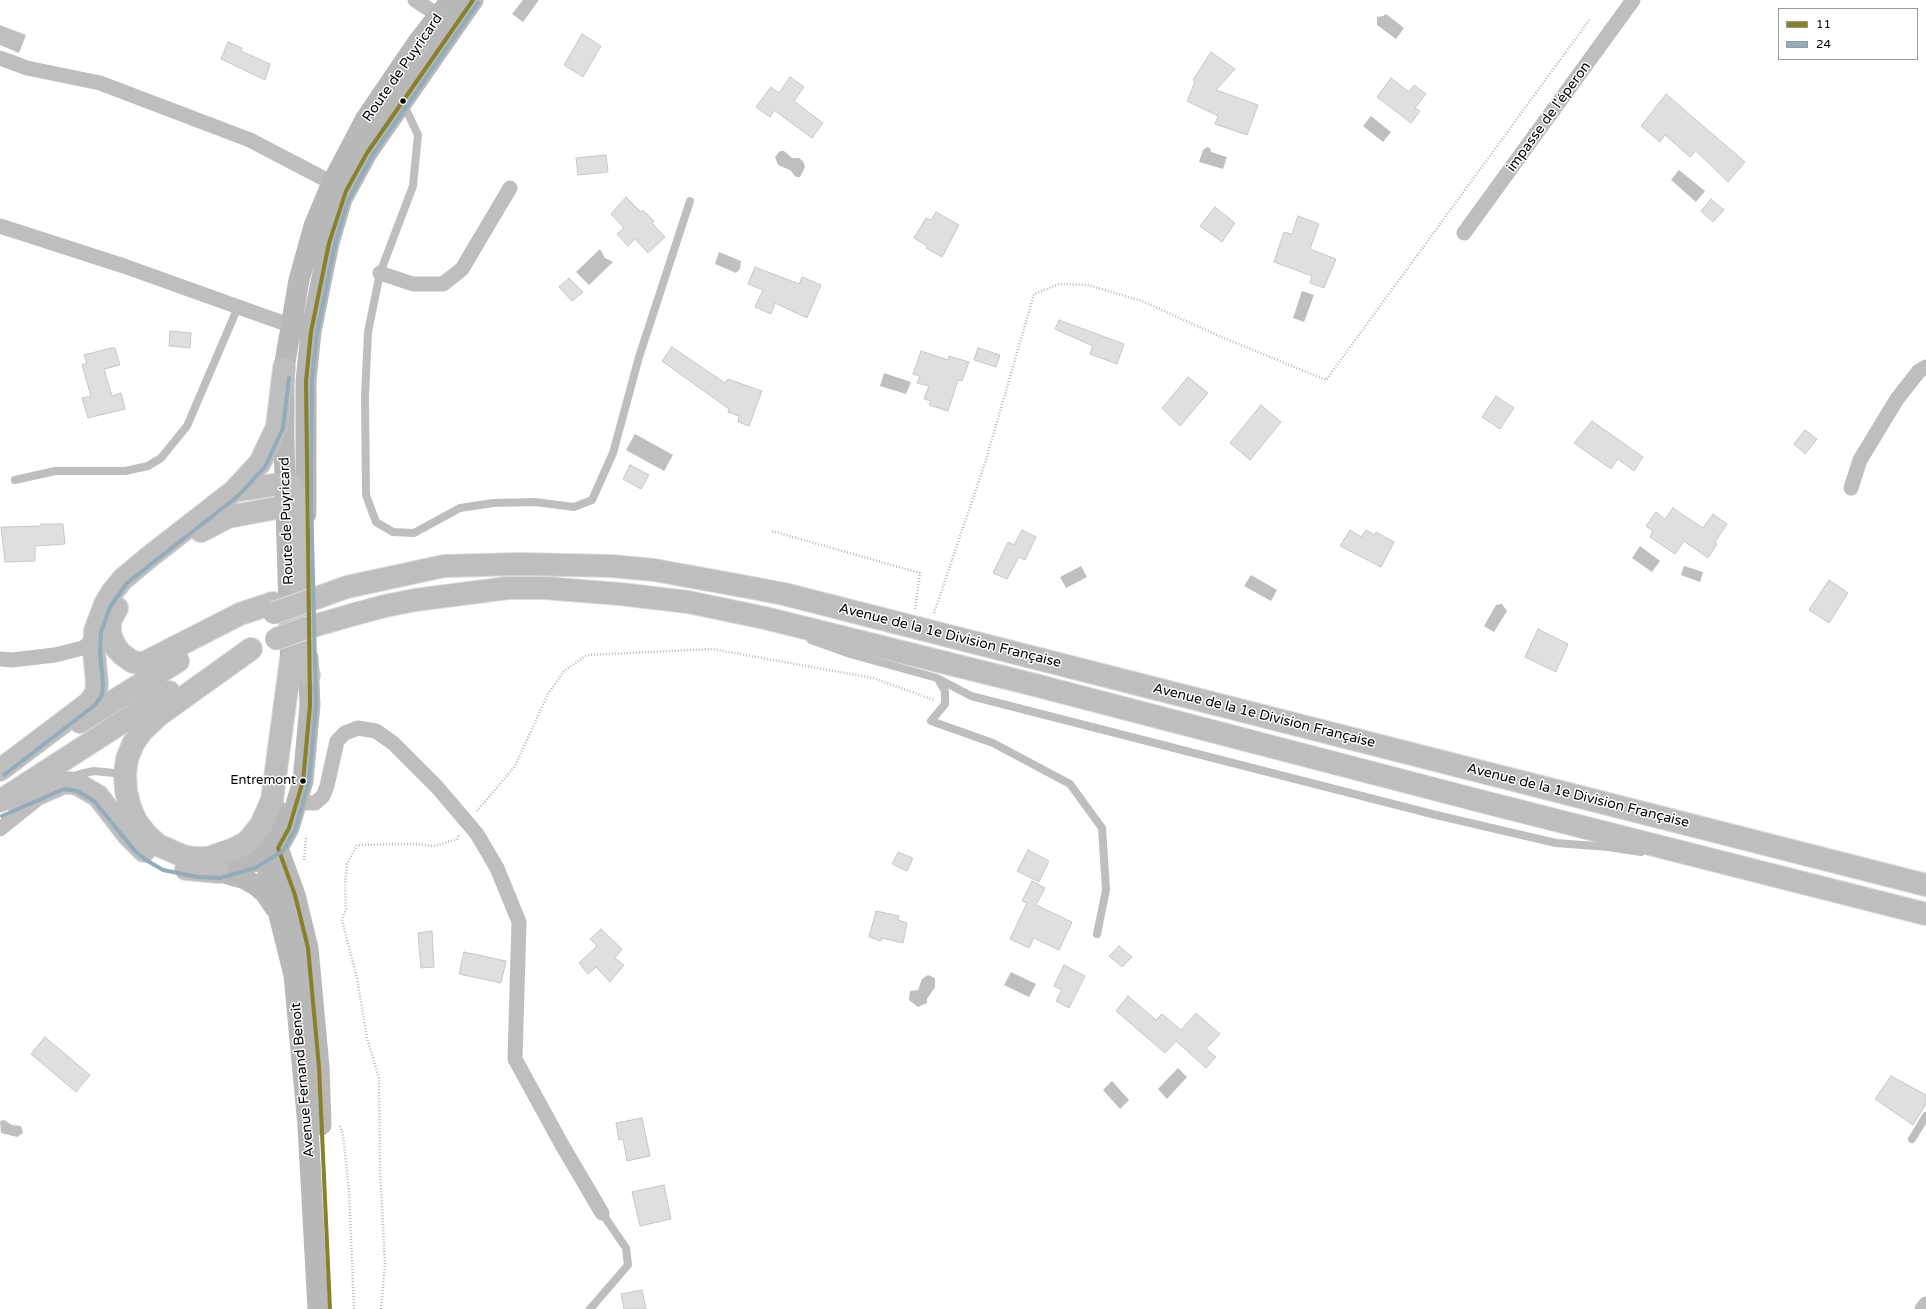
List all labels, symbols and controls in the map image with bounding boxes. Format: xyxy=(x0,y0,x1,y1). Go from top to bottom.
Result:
legend xyxy=(1778,8,1918,60)
street label: Route de Puyricard xyxy=(359,11,447,125)
text: 11 xyxy=(1816,17,1831,31)
text: 24 xyxy=(1816,37,1831,51)
street label: impasse de l'éperon xyxy=(1503,59,1595,175)
unlabelled marker xyxy=(398,96,408,106)
street label: Route de Puyricard xyxy=(276,457,298,585)
street label: Avenue de la 1e Division Française xyxy=(837,600,1063,672)
street label: Avenue de la 1e Division Française xyxy=(1151,680,1377,752)
street label: Avenue de la 1e Division Française xyxy=(1465,760,1691,832)
place label: Entremont xyxy=(230,773,296,789)
marker: Entremont xyxy=(298,776,308,786)
street label: Avenue Fernand Benoit xyxy=(288,1002,318,1158)

